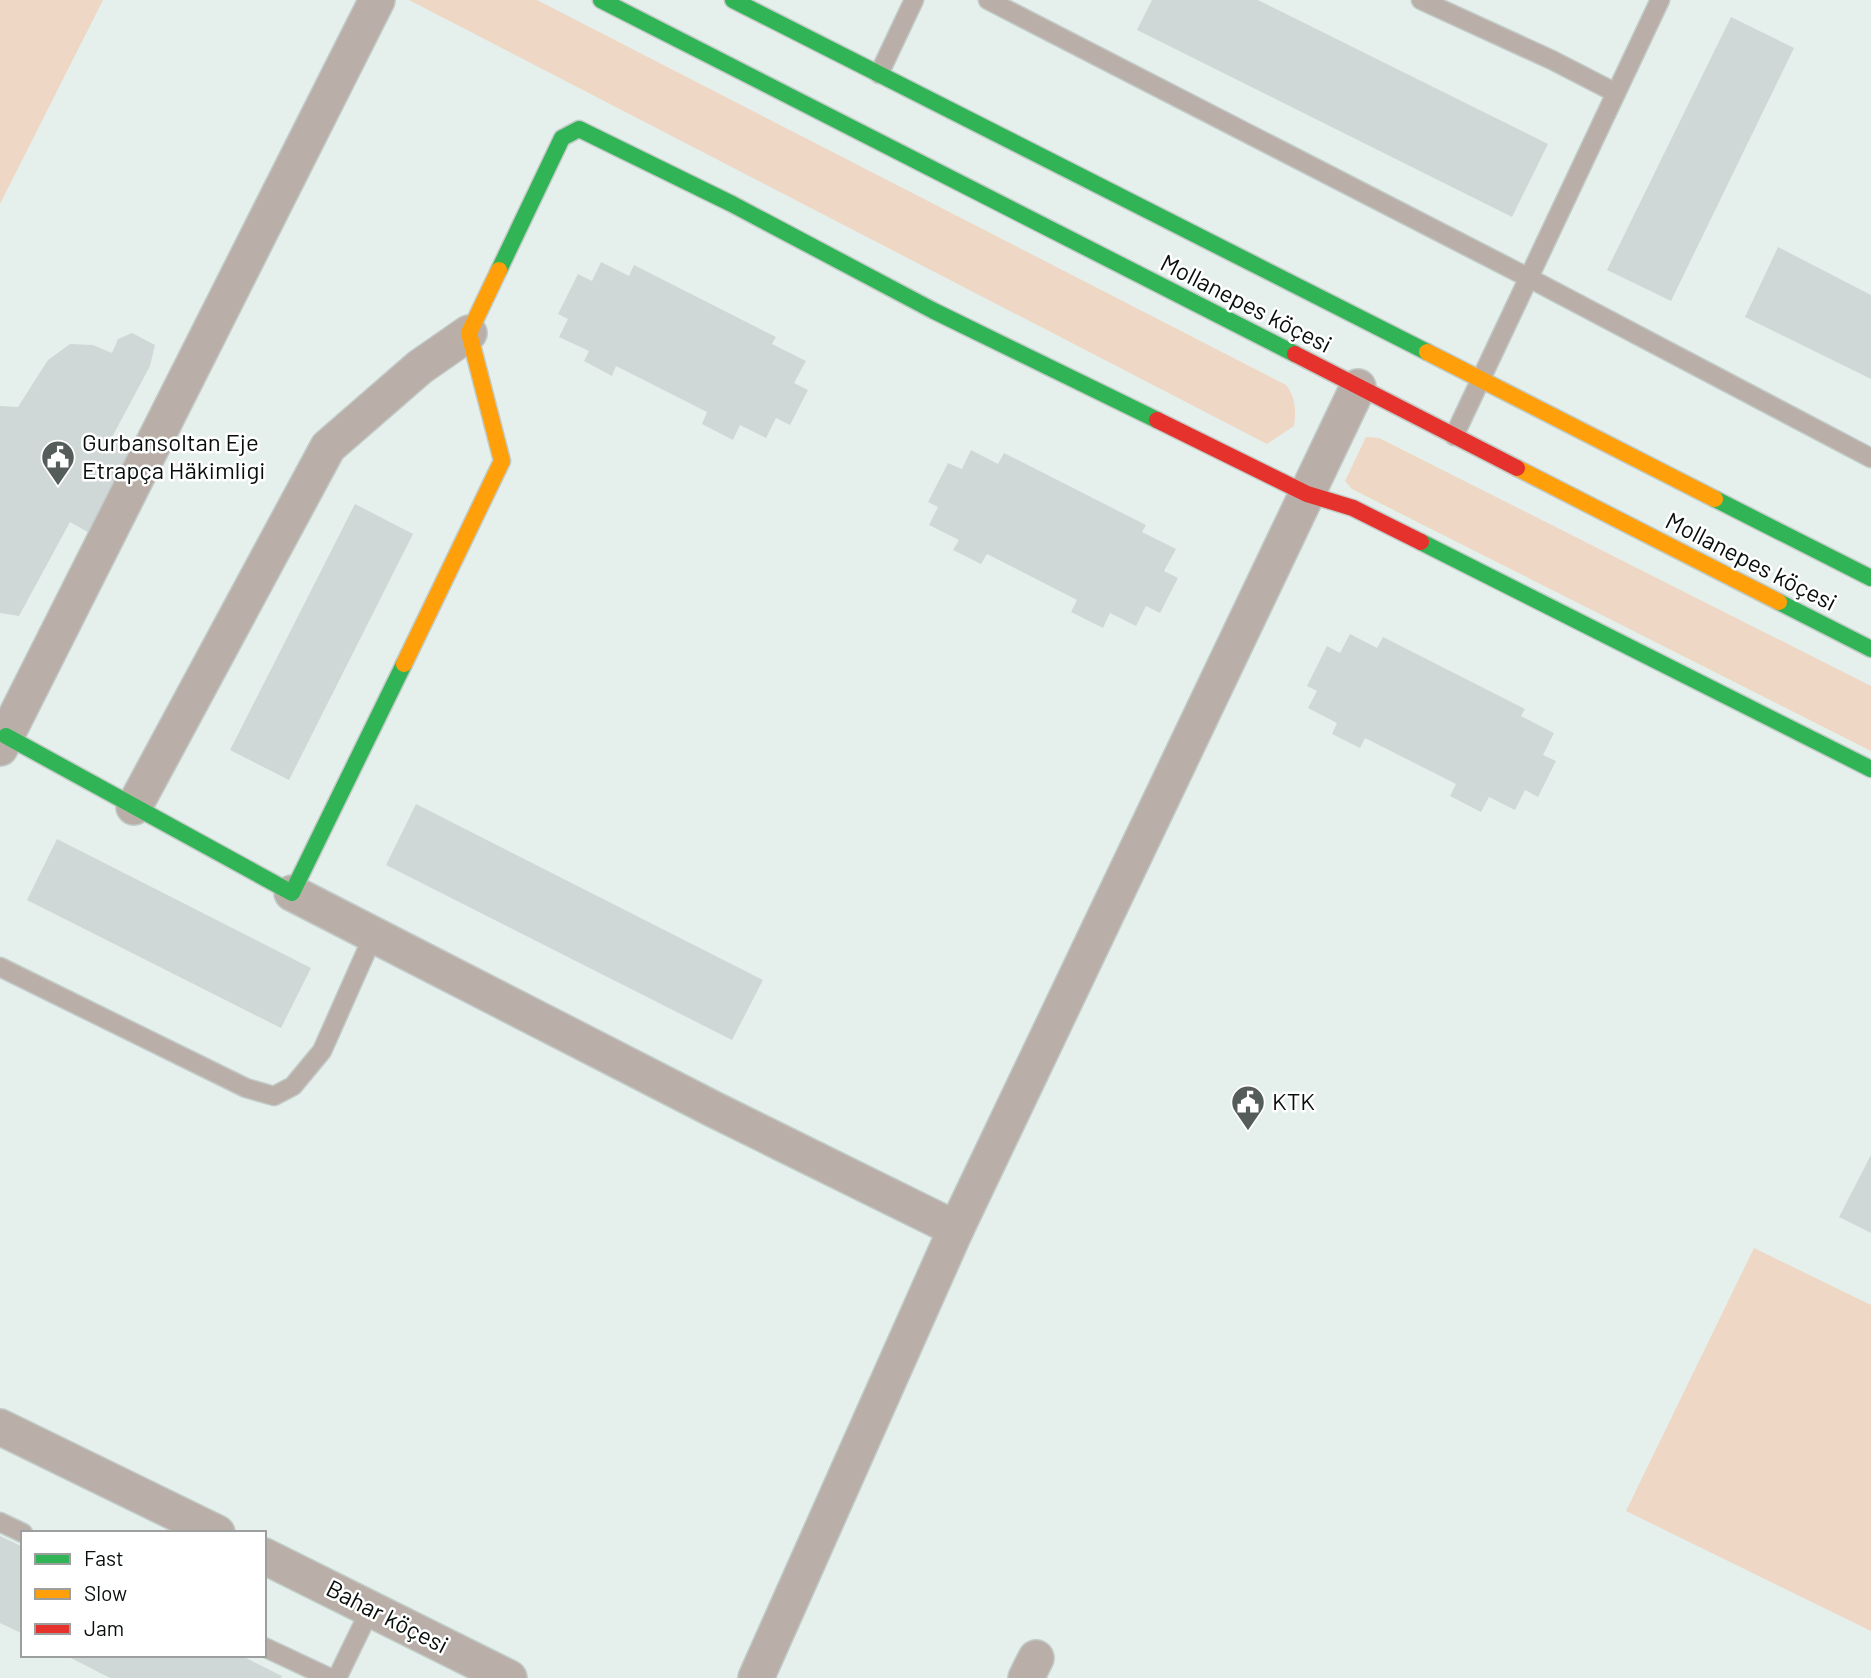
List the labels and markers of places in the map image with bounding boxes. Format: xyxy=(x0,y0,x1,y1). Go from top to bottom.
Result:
place label: Gurbansoltan Eje Etrapça Häkimligi xyxy=(82,427,265,484)
public building icon: Gurbansoltan Eje Etrapça Häkimligi xyxy=(39,438,77,487)
public building icon: KTK xyxy=(1229,1083,1267,1132)
place label: KTK xyxy=(1272,1086,1315,1115)

